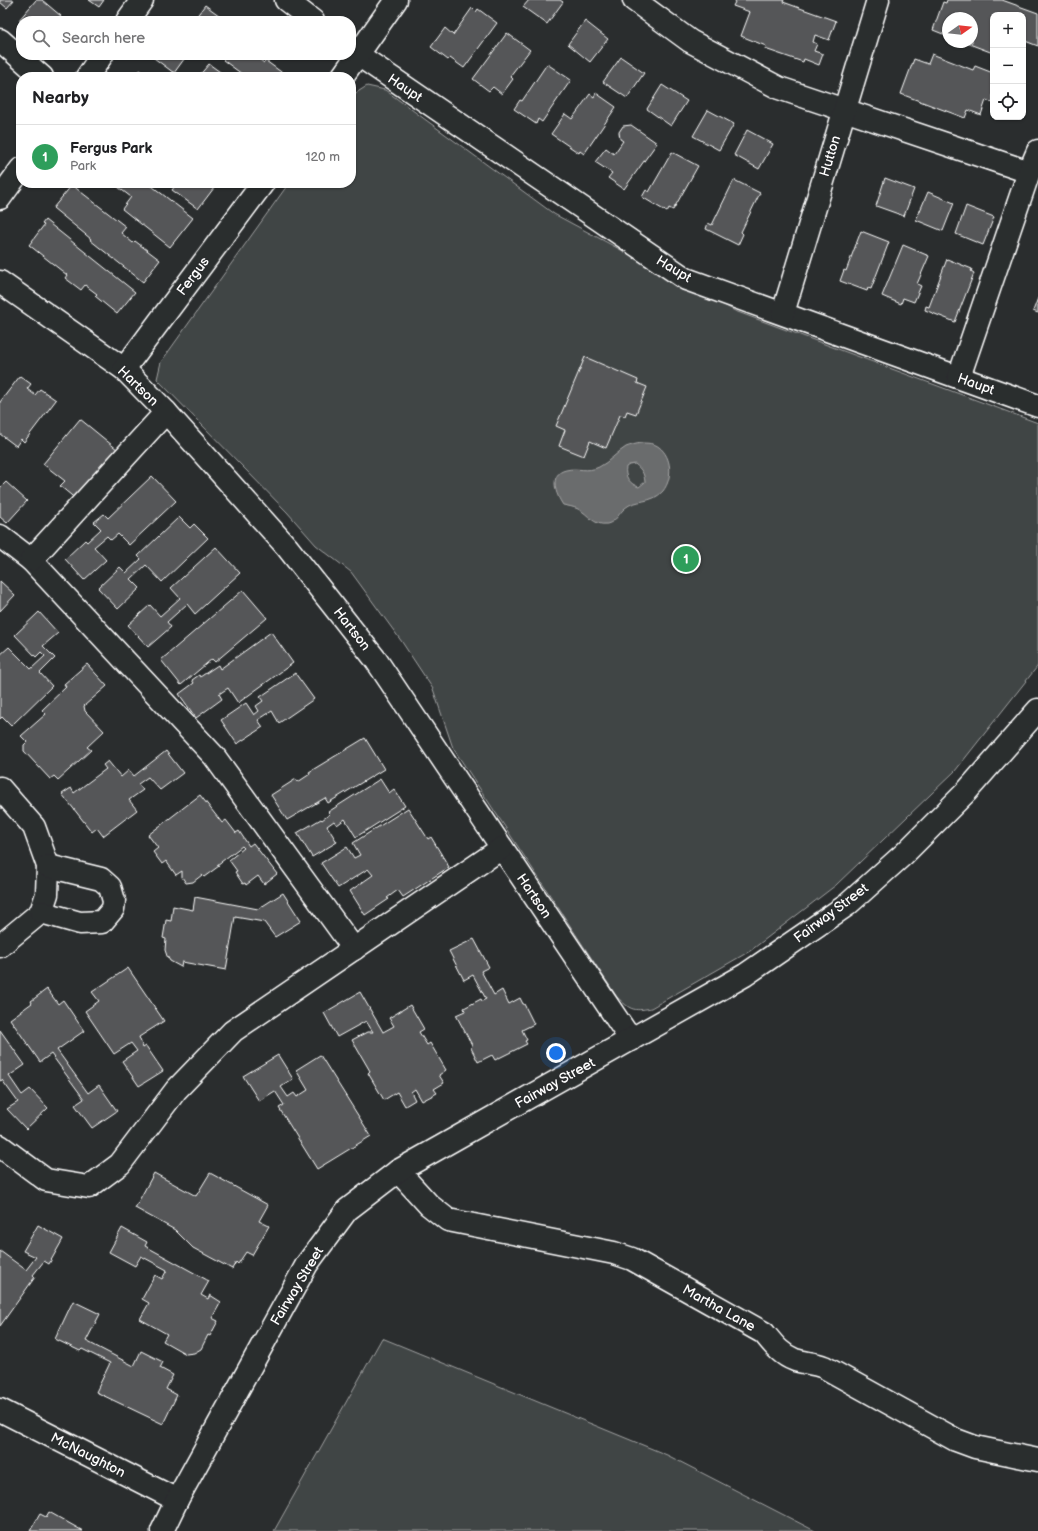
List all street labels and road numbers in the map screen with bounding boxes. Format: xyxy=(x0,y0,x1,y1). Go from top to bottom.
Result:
street label: Haupt xyxy=(384,70,426,106)
street label: Hutton xyxy=(816,133,844,179)
street label: Haupt xyxy=(653,252,695,286)
street label: Fergus xyxy=(173,253,213,299)
street label: Hartson xyxy=(114,362,162,410)
street label: Haupt xyxy=(955,369,998,399)
street label: Hartson xyxy=(330,604,374,654)
street label: Hartson xyxy=(513,870,555,922)
street label: Fairway Street xyxy=(790,879,872,946)
street label: Fairway Street xyxy=(512,1054,599,1112)
street label: Fairway Street xyxy=(267,1243,328,1328)
street label: Martha Lane xyxy=(680,1281,758,1335)
street label: McNaughton xyxy=(48,1429,128,1481)

